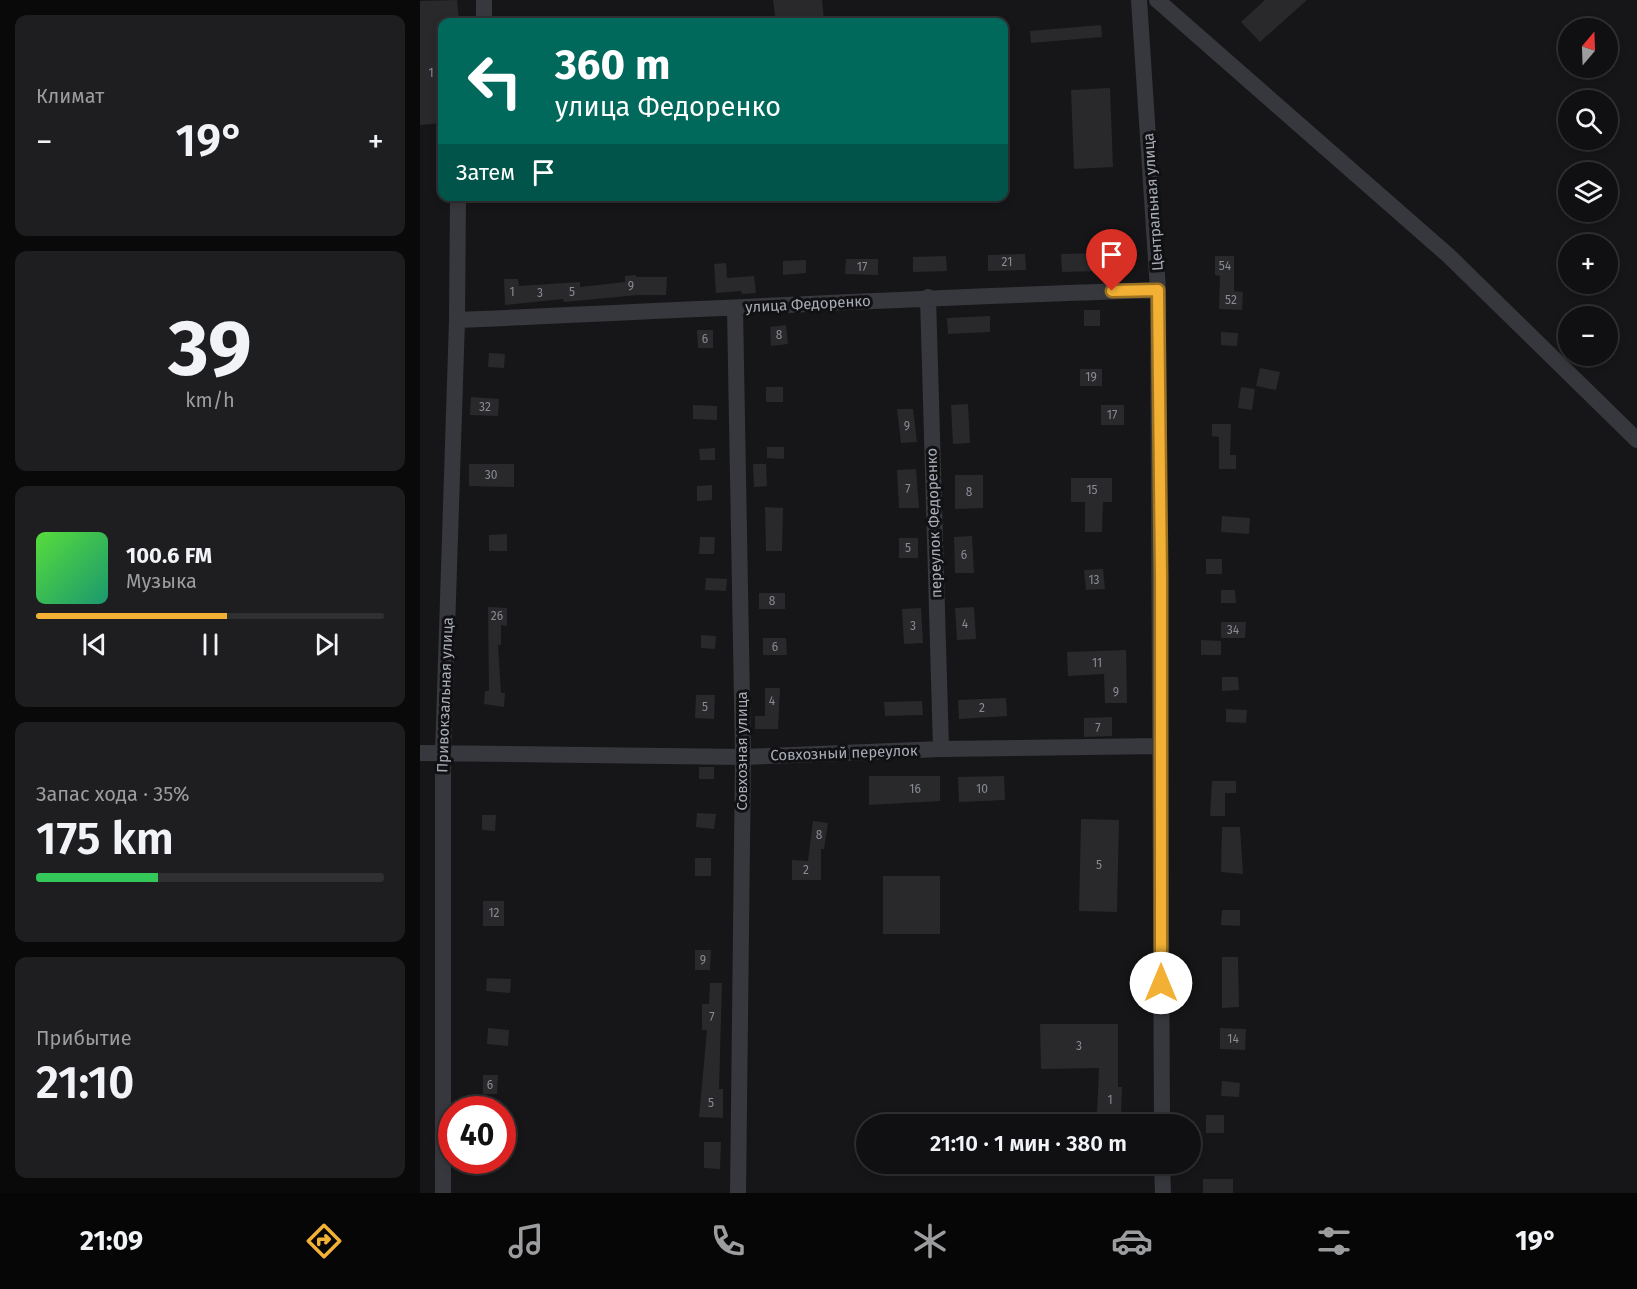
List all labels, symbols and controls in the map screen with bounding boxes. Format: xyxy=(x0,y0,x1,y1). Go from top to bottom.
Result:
north arrow xyxy=(1558,18,1618,78)
map controls xyxy=(1558,18,1618,366)
text: 360 m xyxy=(555,40,671,90)
icon: left xyxy=(456,42,534,120)
house number: 1 xyxy=(428,66,434,80)
text: Климат xyxy=(36,84,104,108)
button: search xyxy=(1558,90,1618,150)
text: улица Федоренко xyxy=(555,91,781,123)
text: 19° xyxy=(176,114,244,168)
text: − xyxy=(36,122,53,162)
text: + xyxy=(368,122,384,162)
street label: Центральная улица xyxy=(1139,132,1167,272)
icon: arrive xyxy=(527,156,560,189)
text: Затем xyxy=(456,159,515,186)
button: layers xyxy=(1558,162,1618,222)
pin xyxy=(1086,229,1137,291)
button: + xyxy=(1558,234,1618,294)
icon: arrive xyxy=(1095,238,1128,271)
house number: 21 xyxy=(1002,255,1012,269)
house number: 54 xyxy=(1219,259,1232,273)
house number: 17 xyxy=(857,260,867,274)
house number: 9 xyxy=(628,279,634,293)
house number: 1 xyxy=(509,285,515,299)
house number: 5 xyxy=(569,285,575,299)
house number: 3 xyxy=(537,286,543,300)
street label: улица Федоренко xyxy=(745,292,871,316)
house number: 52 xyxy=(1225,293,1237,307)
text: 39 xyxy=(168,302,252,396)
button: − xyxy=(1558,306,1618,366)
house number: 8 xyxy=(776,328,783,342)
house number: 6 xyxy=(702,332,708,346)
house number: 19 xyxy=(1085,370,1097,384)
text: km/h xyxy=(185,388,235,412)
house number: 32 xyxy=(479,400,491,414)
house number: 17 xyxy=(1107,408,1117,422)
house number: 9 xyxy=(904,419,910,433)
street label: переулок Федоренко xyxy=(922,448,946,598)
house number: 30 xyxy=(485,468,498,482)
house number: 7 xyxy=(905,482,911,496)
house number: 15 xyxy=(1086,483,1098,497)
house number: 8 xyxy=(966,485,973,499)
house number: 5 xyxy=(905,541,911,555)
text: 100.6 FM xyxy=(126,542,212,569)
house number: 6 xyxy=(961,548,967,562)
text: Музыка xyxy=(126,569,197,593)
house number: 13 xyxy=(1088,573,1100,587)
house number: 8 xyxy=(769,594,776,608)
house number: 26 xyxy=(491,609,503,623)
street label: Привокзальная улица xyxy=(433,617,457,773)
house number: 4 xyxy=(962,617,969,631)
house number: 3 xyxy=(910,619,916,633)
house number: 34 xyxy=(1227,623,1240,637)
icon: previous xyxy=(78,628,111,661)
icon: pause xyxy=(194,628,227,661)
icon: next xyxy=(310,628,343,661)
house number: 6 xyxy=(772,640,778,654)
house number: 11 xyxy=(1092,656,1102,670)
house number: 9 xyxy=(1113,685,1119,699)
street label: Совхозная улица xyxy=(733,691,751,811)
house number: 4 xyxy=(769,694,776,708)
house number: 5 xyxy=(702,700,708,714)
house number: 2 xyxy=(979,701,985,715)
house number: 7 xyxy=(1095,721,1101,735)
street label: Совхозный переулок xyxy=(770,741,918,765)
text: Запас хода · 35% xyxy=(36,782,189,806)
house number: 16 xyxy=(909,782,921,796)
house number: 10 xyxy=(976,782,988,796)
text: 175 km xyxy=(36,812,174,866)
house number: 8 xyxy=(816,828,823,842)
house number: 5 xyxy=(1096,858,1102,872)
house number: 2 xyxy=(803,863,809,877)
house number: 12 xyxy=(488,906,500,920)
position arrow xyxy=(1129,951,1193,1015)
house number: 9 xyxy=(700,953,706,967)
house number: 7 xyxy=(709,1010,715,1024)
text: Прибытие xyxy=(36,1026,132,1050)
house number: 14 xyxy=(1227,1032,1239,1046)
house number: 3 xyxy=(1076,1039,1082,1053)
text: 21:10 xyxy=(36,1056,134,1110)
house number: 6 xyxy=(487,1078,493,1092)
house number: 1 xyxy=(1107,1093,1113,1107)
speed limit sign: 40 xyxy=(438,1096,516,1174)
house number: 5 xyxy=(708,1096,714,1110)
text: 21:10 · 1 мин · 380 m xyxy=(930,1130,1127,1157)
icon: directions xyxy=(303,1220,345,1262)
icon: music xyxy=(505,1220,547,1262)
icon: phone xyxy=(707,1220,749,1262)
icon: climate xyxy=(909,1220,951,1262)
icon: car xyxy=(1111,1220,1153,1262)
icon: filters xyxy=(1313,1220,1355,1262)
text: 21:09 xyxy=(80,1225,143,1257)
text: 19° xyxy=(1515,1225,1557,1257)

